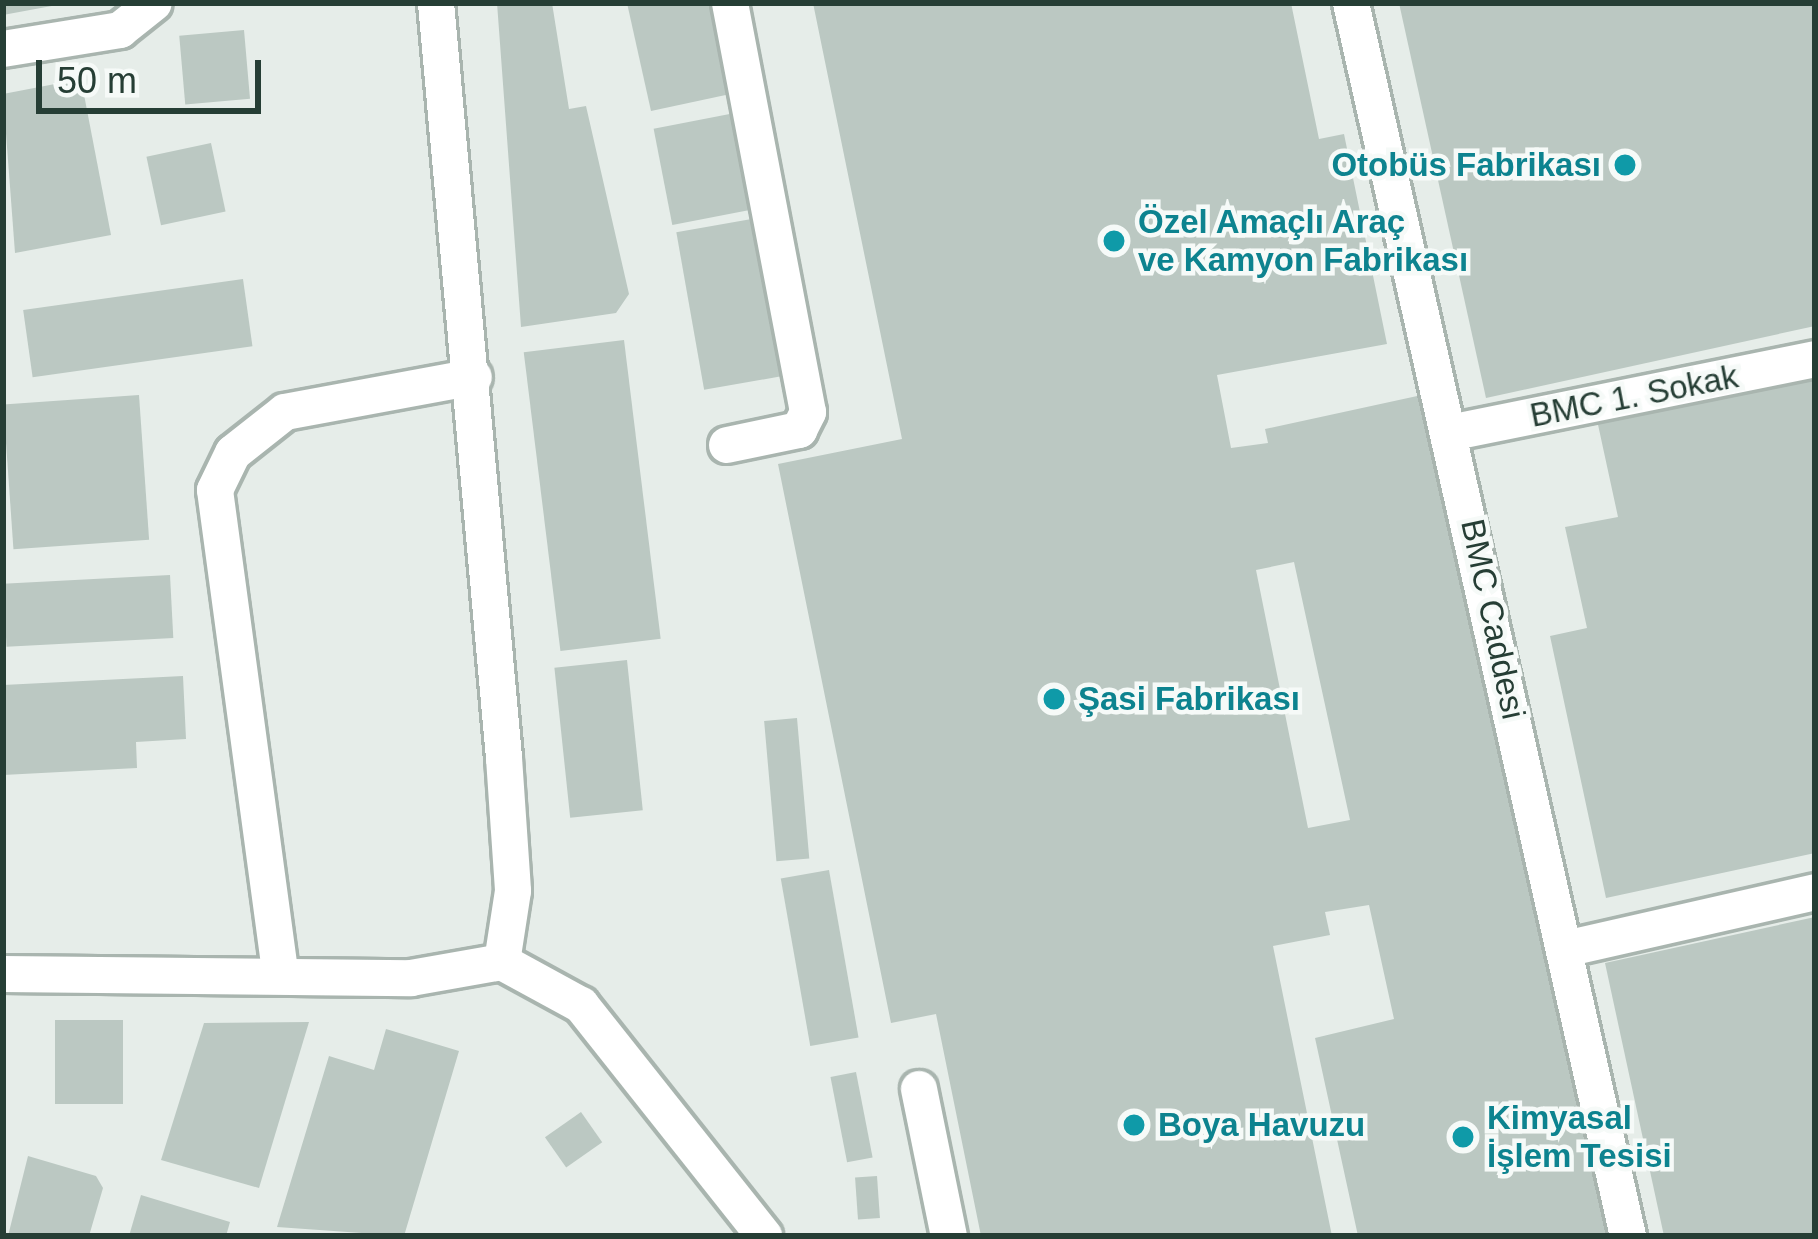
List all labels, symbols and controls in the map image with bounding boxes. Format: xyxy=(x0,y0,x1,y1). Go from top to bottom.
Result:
scale bar xyxy=(42,36,267,110)
text: 50 m xyxy=(57,60,137,101)
place label: Otobüs Fabrikası xyxy=(1331,145,1601,185)
marker: Otobüs Fabrikası xyxy=(1612,152,1638,178)
place label: Özel Amaçlı Araç ve Kamyon Fabrikası xyxy=(1138,202,1468,280)
marker: Özel Amaçlı Araç ve Kamyon Fabrikası xyxy=(1101,228,1127,254)
street label: BMC 1. Sokak xyxy=(1527,356,1741,436)
street label: BMC Caddesi xyxy=(1452,515,1534,723)
place label: Şasi Fabrikası xyxy=(1078,679,1300,719)
marker: Şasi Fabrikası xyxy=(1041,686,1067,712)
place label: Kimyasal İşlem Tesisi xyxy=(1487,1098,1672,1176)
place label: Boya Havuzu xyxy=(1158,1105,1365,1145)
marker: Boya Havuzu xyxy=(1121,1112,1147,1138)
marker: Kimyasal İşlem Tesisi xyxy=(1450,1124,1476,1150)

